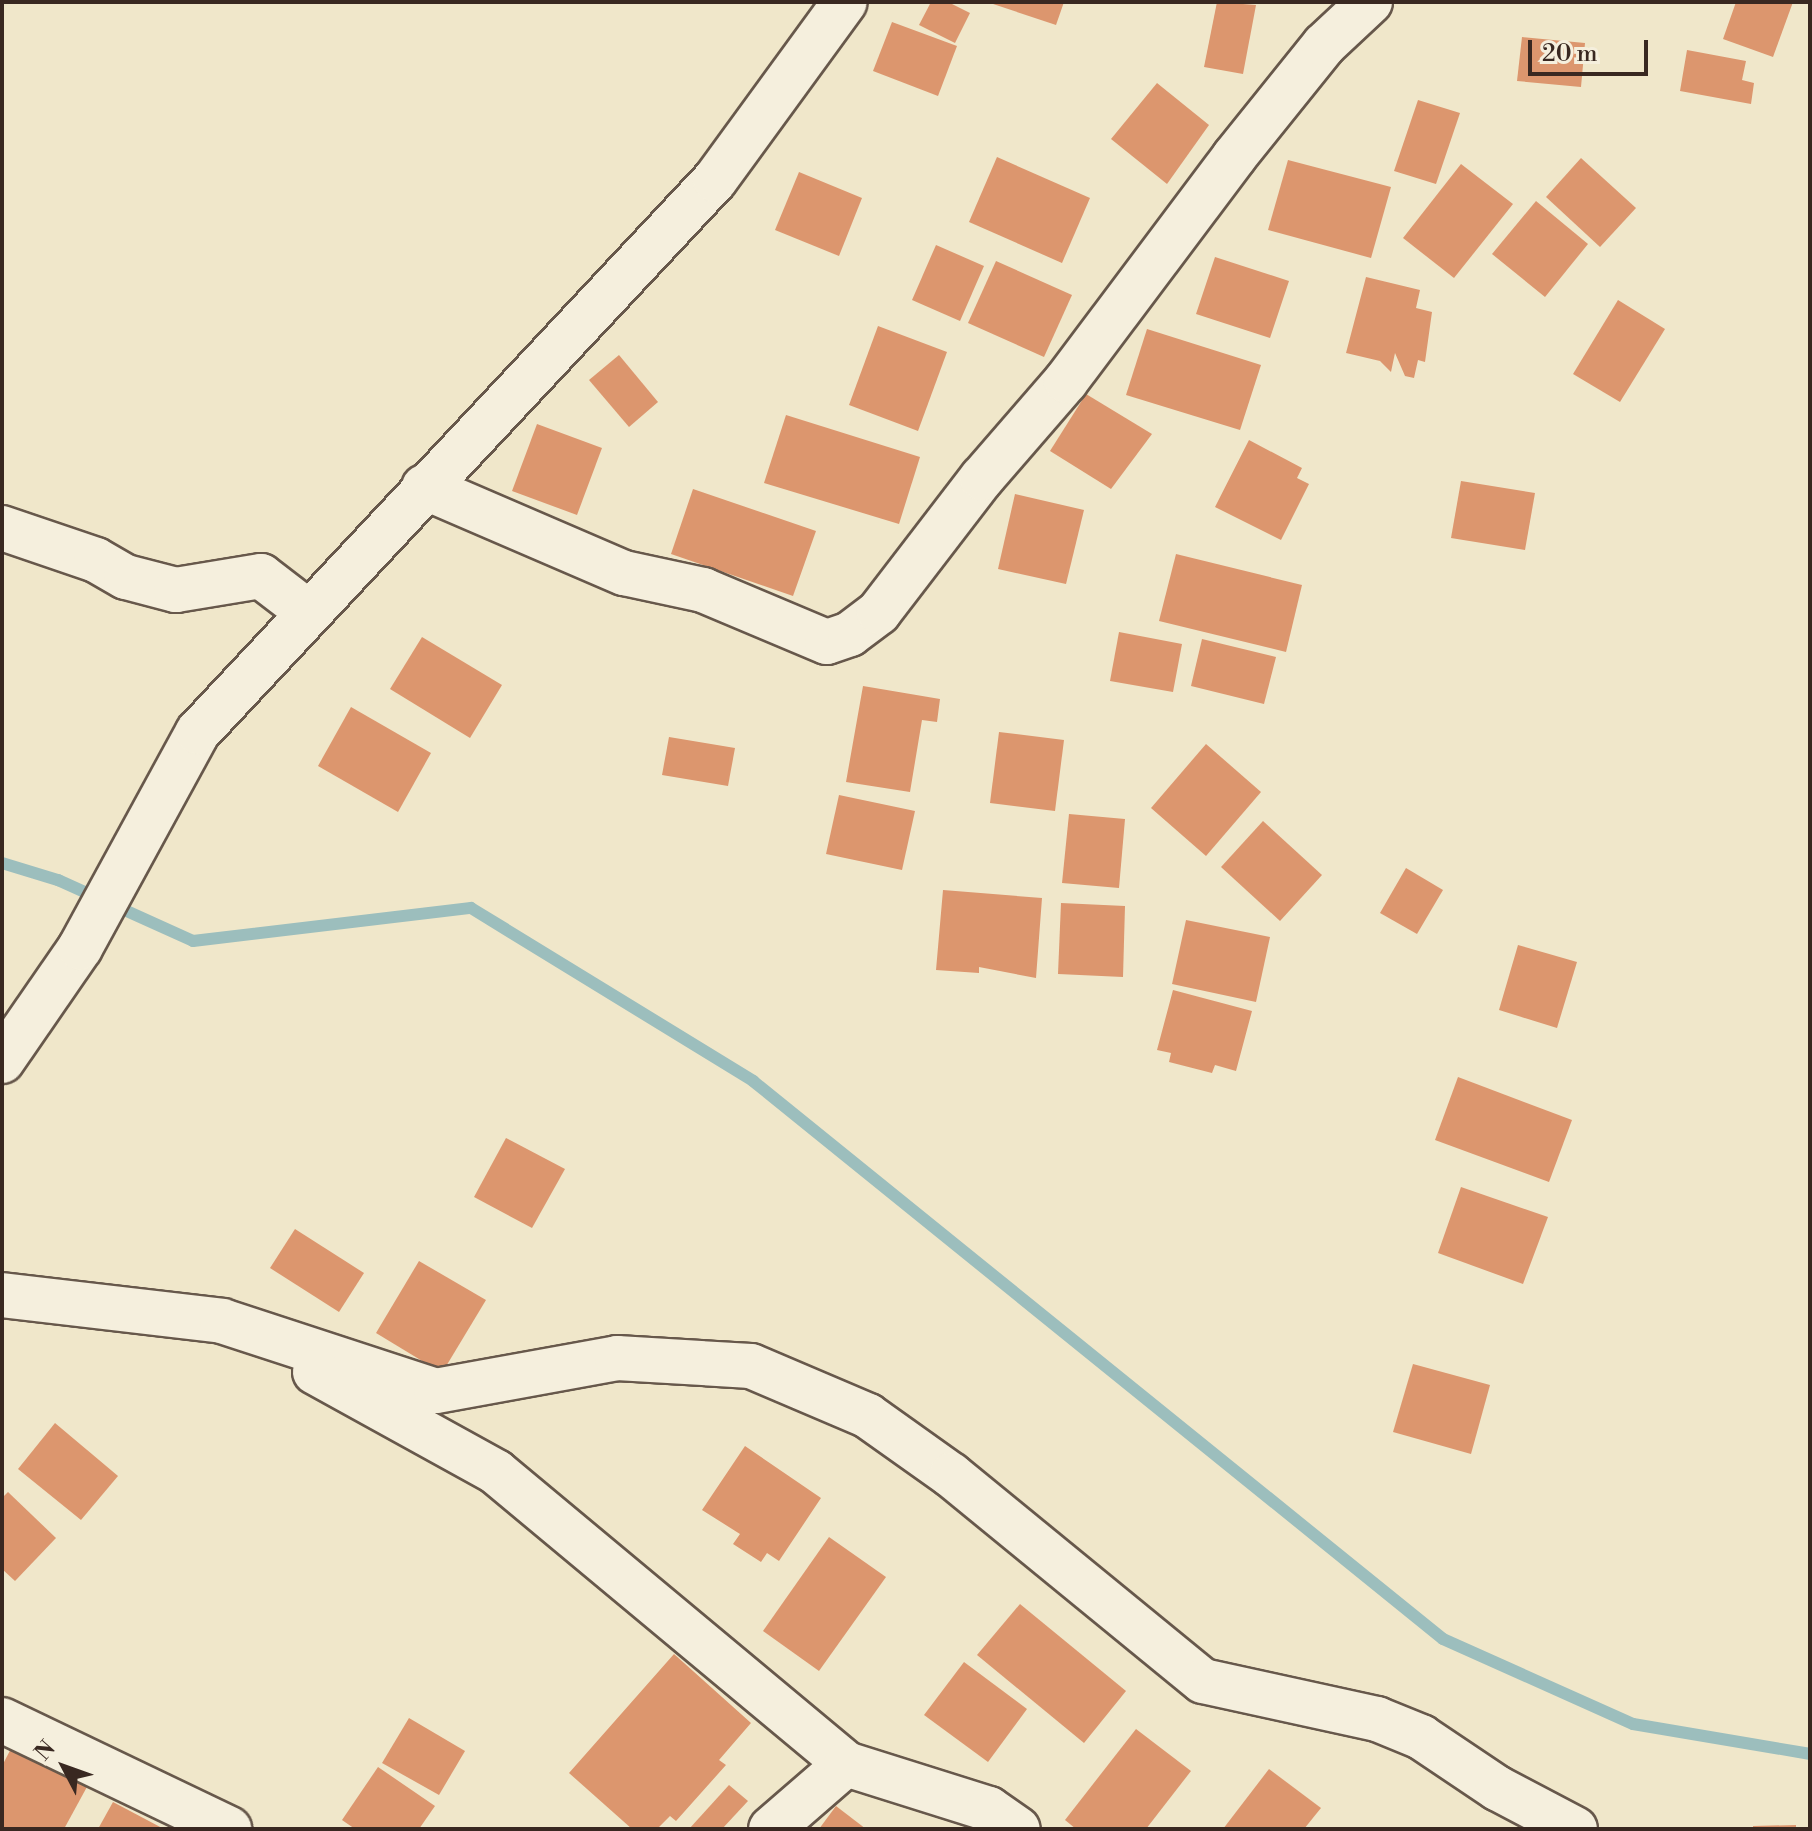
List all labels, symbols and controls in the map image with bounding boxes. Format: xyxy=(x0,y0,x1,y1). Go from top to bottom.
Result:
scale bar xyxy=(1532,24,1652,74)
text: 20 m xyxy=(1542,39,1598,69)
north arrow xyxy=(24,1727,104,1807)
text: N xyxy=(30,1736,61,1766)

